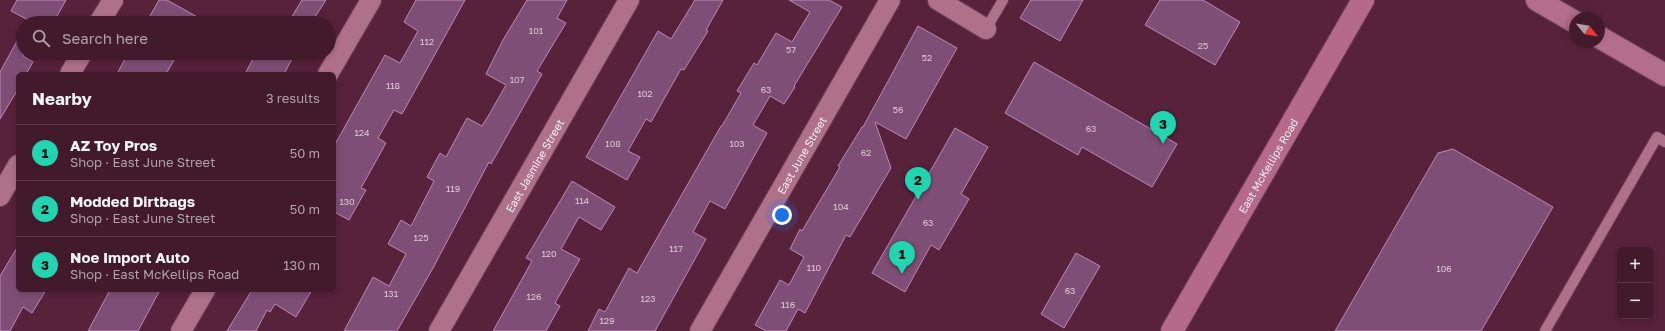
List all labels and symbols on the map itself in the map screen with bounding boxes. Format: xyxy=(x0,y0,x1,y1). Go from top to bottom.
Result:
north arrow xyxy=(1569,12,1605,48)
house number: 101 xyxy=(529,25,544,36)
house number: 112 xyxy=(420,36,434,47)
house number: 25 xyxy=(1198,40,1208,51)
house number: 57 xyxy=(786,44,796,55)
house number: 52 xyxy=(922,52,932,63)
house number: 107 xyxy=(510,74,525,85)
house number: 118 xyxy=(386,80,400,91)
house number: 63 xyxy=(761,84,771,95)
house number: 102 xyxy=(637,88,653,99)
house number: 56 xyxy=(893,104,903,115)
pin: 3 xyxy=(1150,111,1176,144)
street label: East June Street xyxy=(774,114,828,196)
street label: East Jasmine Street xyxy=(502,116,566,214)
street label: East McKellips Road xyxy=(1235,116,1300,215)
house number: 63 xyxy=(1086,123,1096,134)
house number: 124 xyxy=(354,127,370,138)
house number: 108 xyxy=(605,138,621,149)
house number: 103 xyxy=(729,138,745,149)
house number: 62 xyxy=(861,147,871,158)
pin: 2 xyxy=(905,167,931,200)
house number: 119 xyxy=(446,183,460,194)
house number: 114 xyxy=(575,195,590,206)
house number: 130 xyxy=(339,196,355,207)
house number: 104 xyxy=(833,201,849,212)
your location xyxy=(772,205,792,225)
house number: 63 xyxy=(923,217,933,228)
house number: 125 xyxy=(414,232,428,243)
pin: 1 xyxy=(889,241,915,274)
house number: 117 xyxy=(669,243,683,254)
house number: 120 xyxy=(541,248,557,259)
house number: 110 xyxy=(807,262,822,273)
house number: 106 xyxy=(1436,263,1452,274)
house number: 63 xyxy=(1065,285,1075,296)
house number: 131 xyxy=(384,288,399,299)
house number: 126 xyxy=(526,291,542,302)
house number: 123 xyxy=(641,293,655,304)
house number: 116 xyxy=(781,299,795,310)
house number: 129 xyxy=(599,315,615,326)

